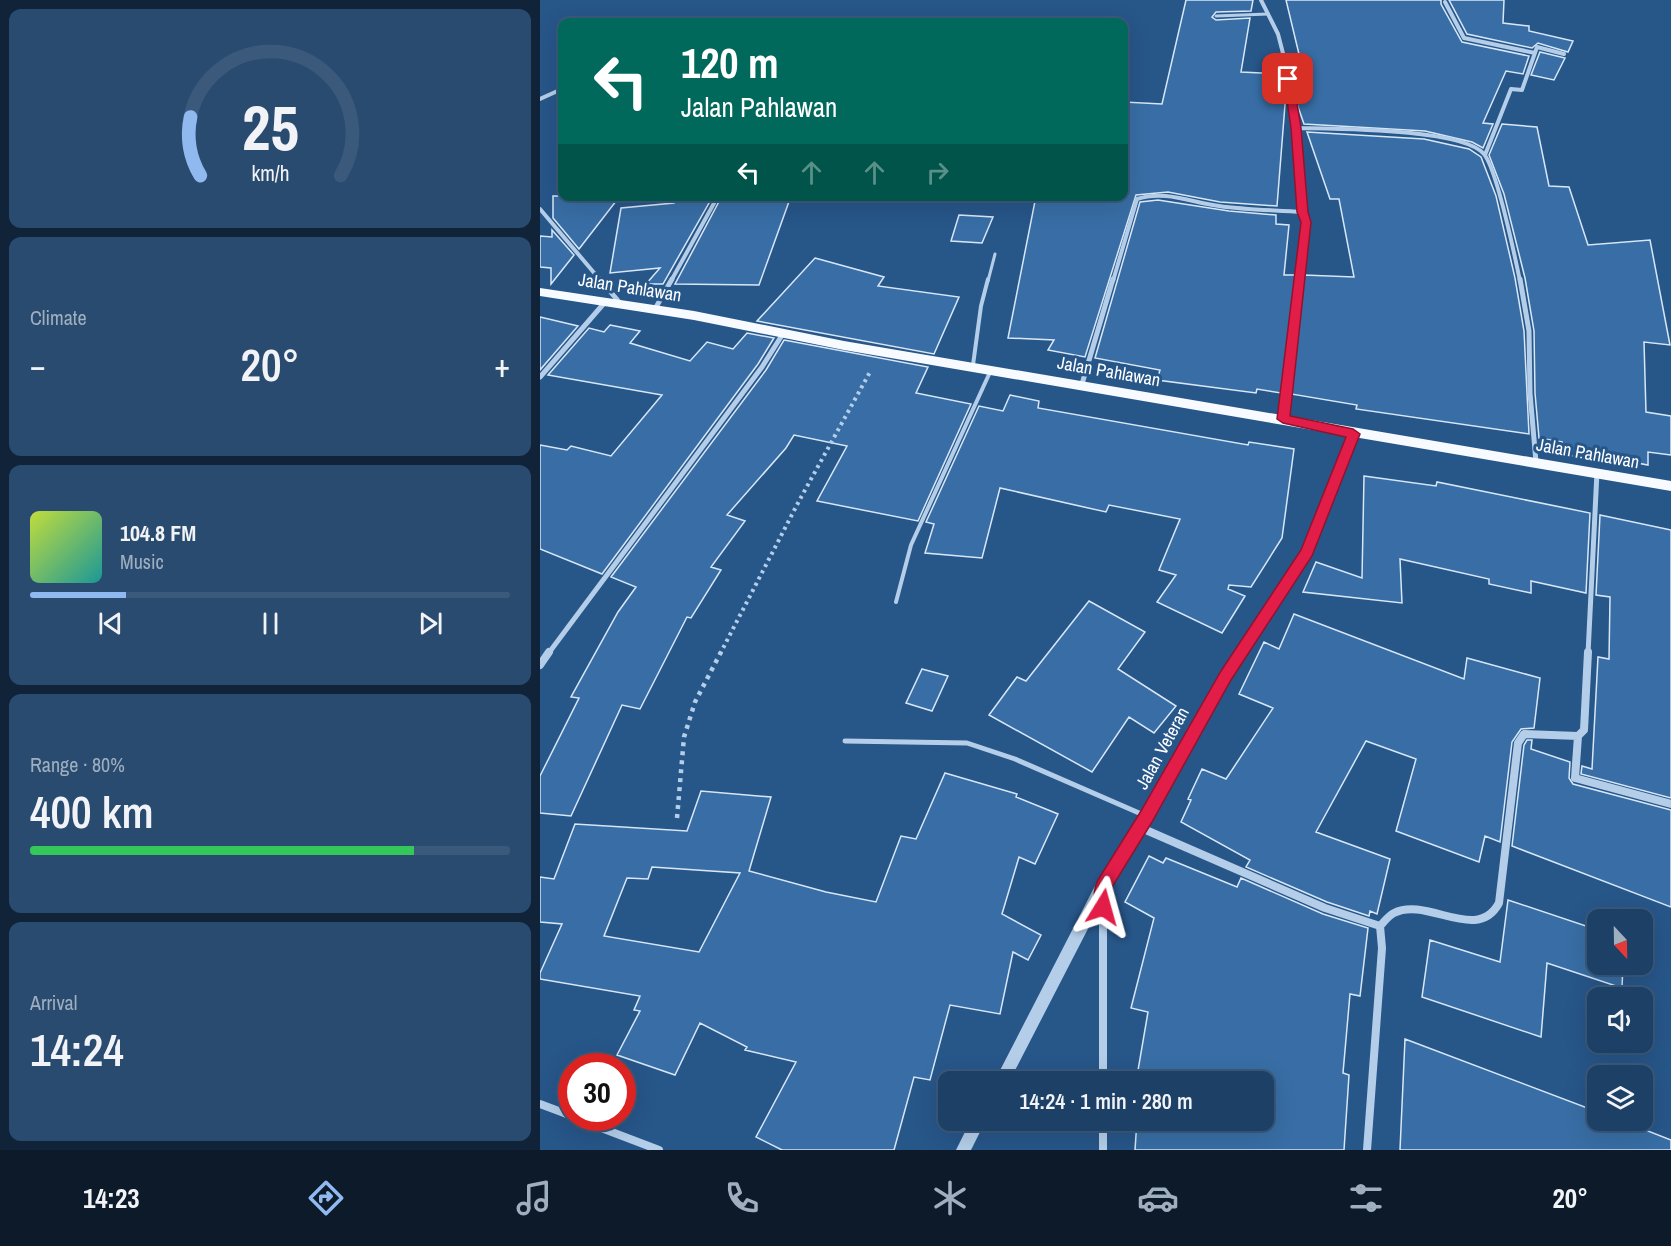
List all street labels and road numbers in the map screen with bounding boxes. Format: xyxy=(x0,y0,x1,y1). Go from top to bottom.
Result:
street label: Jalan Pahlawan xyxy=(577,267,683,307)
street label: Jalan Pahlawan xyxy=(1056,350,1162,392)
street label: Jalan Pahlawan xyxy=(1535,432,1641,474)
street label: Jalan Veteran xyxy=(1129,702,1195,794)

